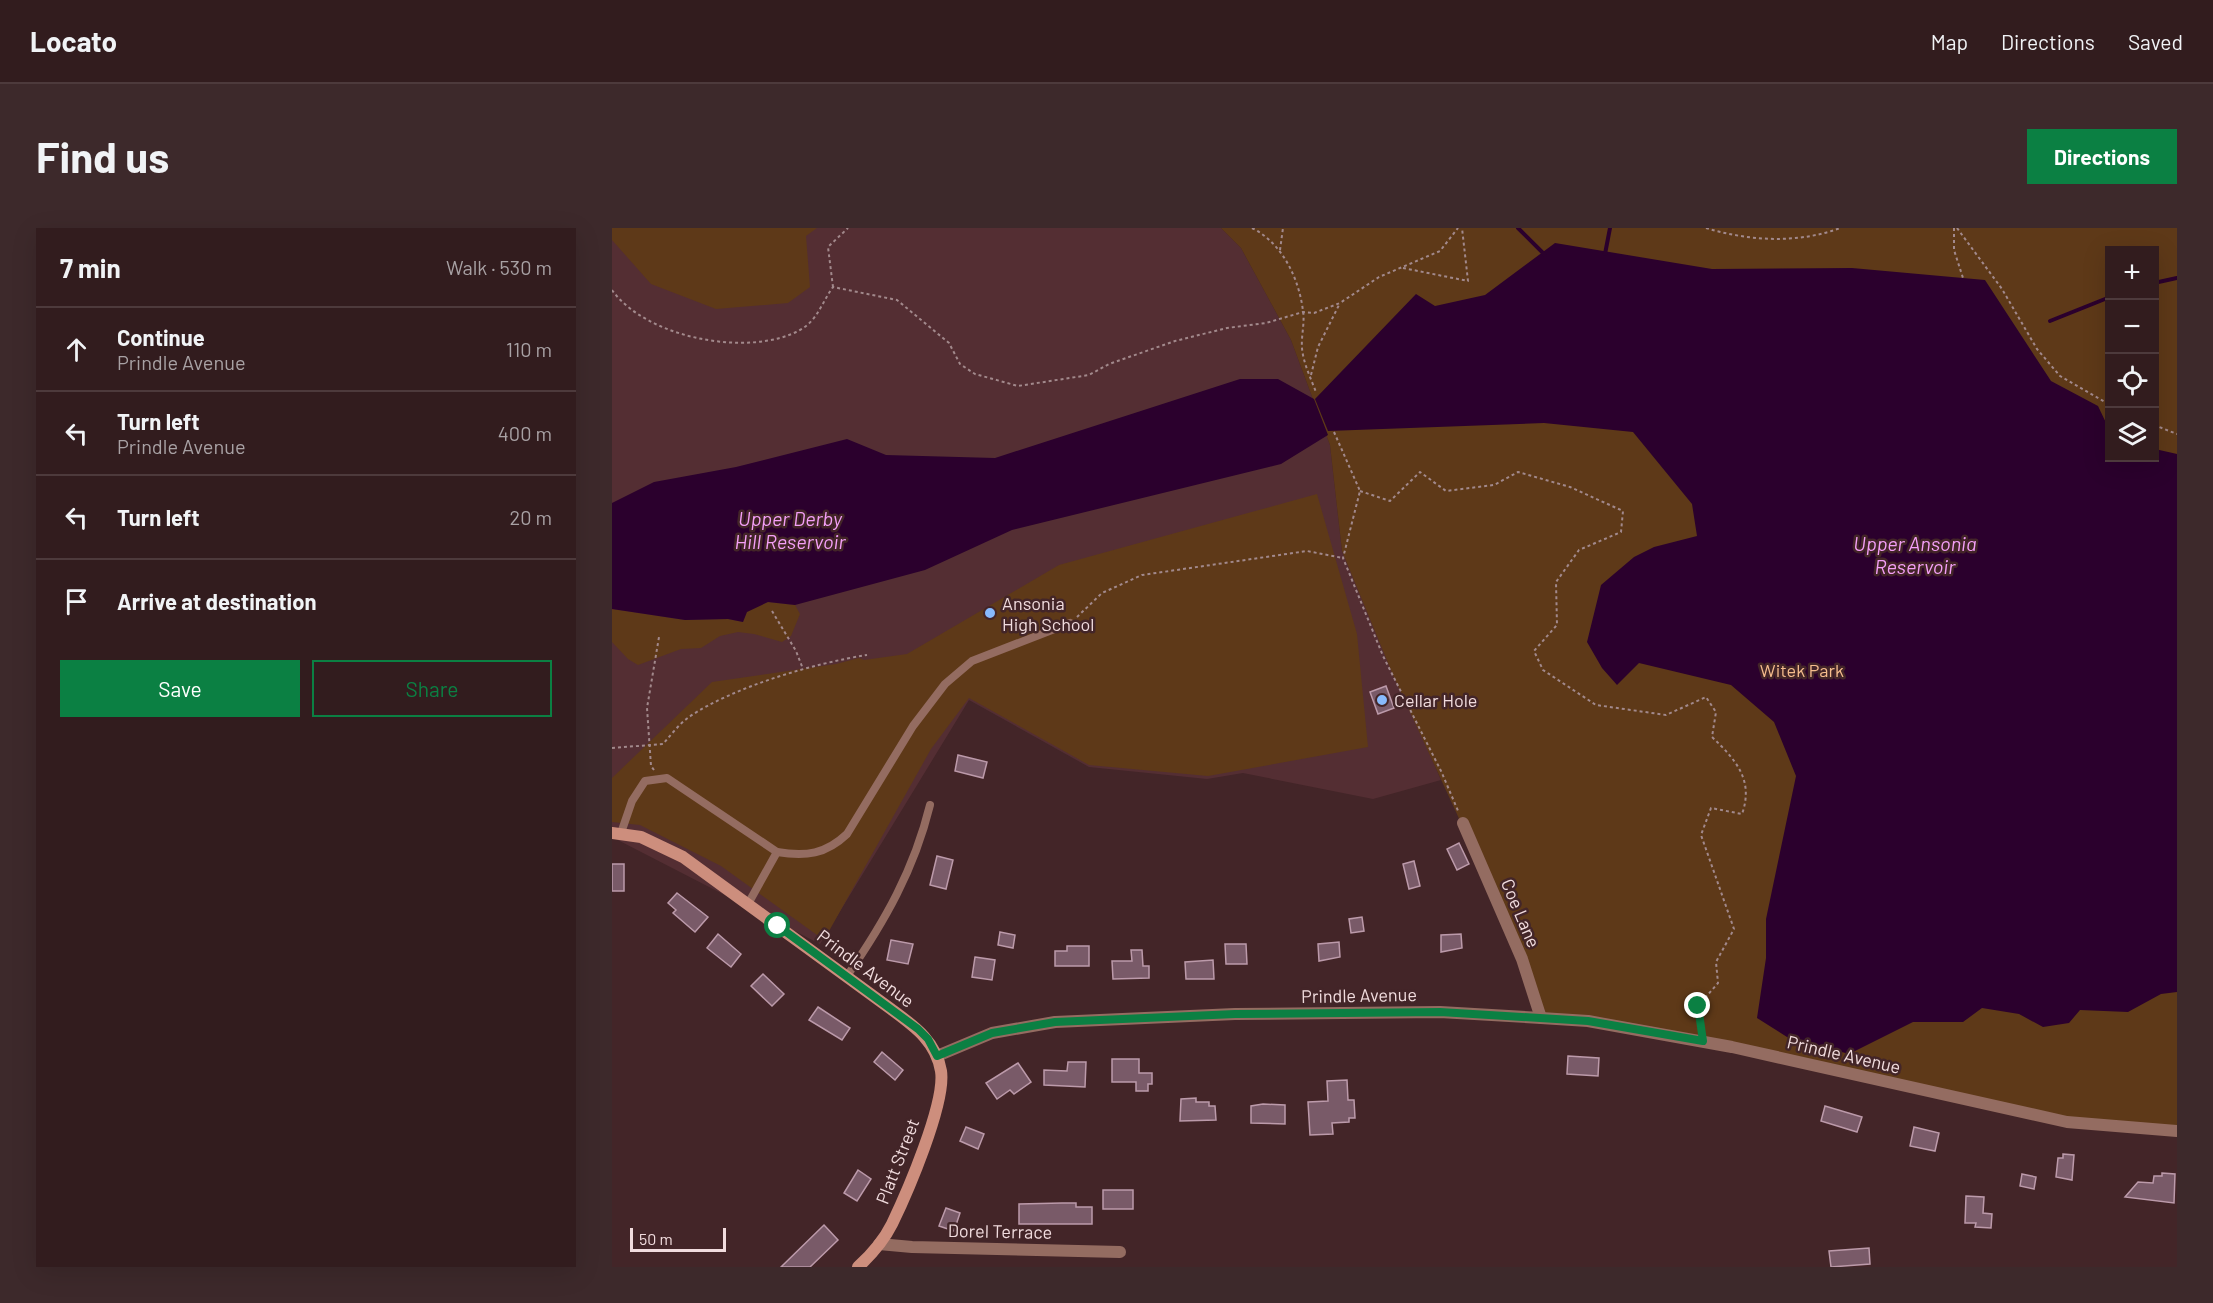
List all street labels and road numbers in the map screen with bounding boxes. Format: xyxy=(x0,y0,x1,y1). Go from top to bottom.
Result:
street label: Coe Lane xyxy=(1497,875,1545,951)
street label: Prindle Avenue xyxy=(813,924,919,1012)
street label: Prindle Avenue xyxy=(1301,983,1417,1007)
street label: Prindle Avenue xyxy=(1785,1030,1903,1078)
street label: Platt Street xyxy=(871,1115,923,1207)
street label: Dorel Terrace xyxy=(948,1219,1052,1243)

